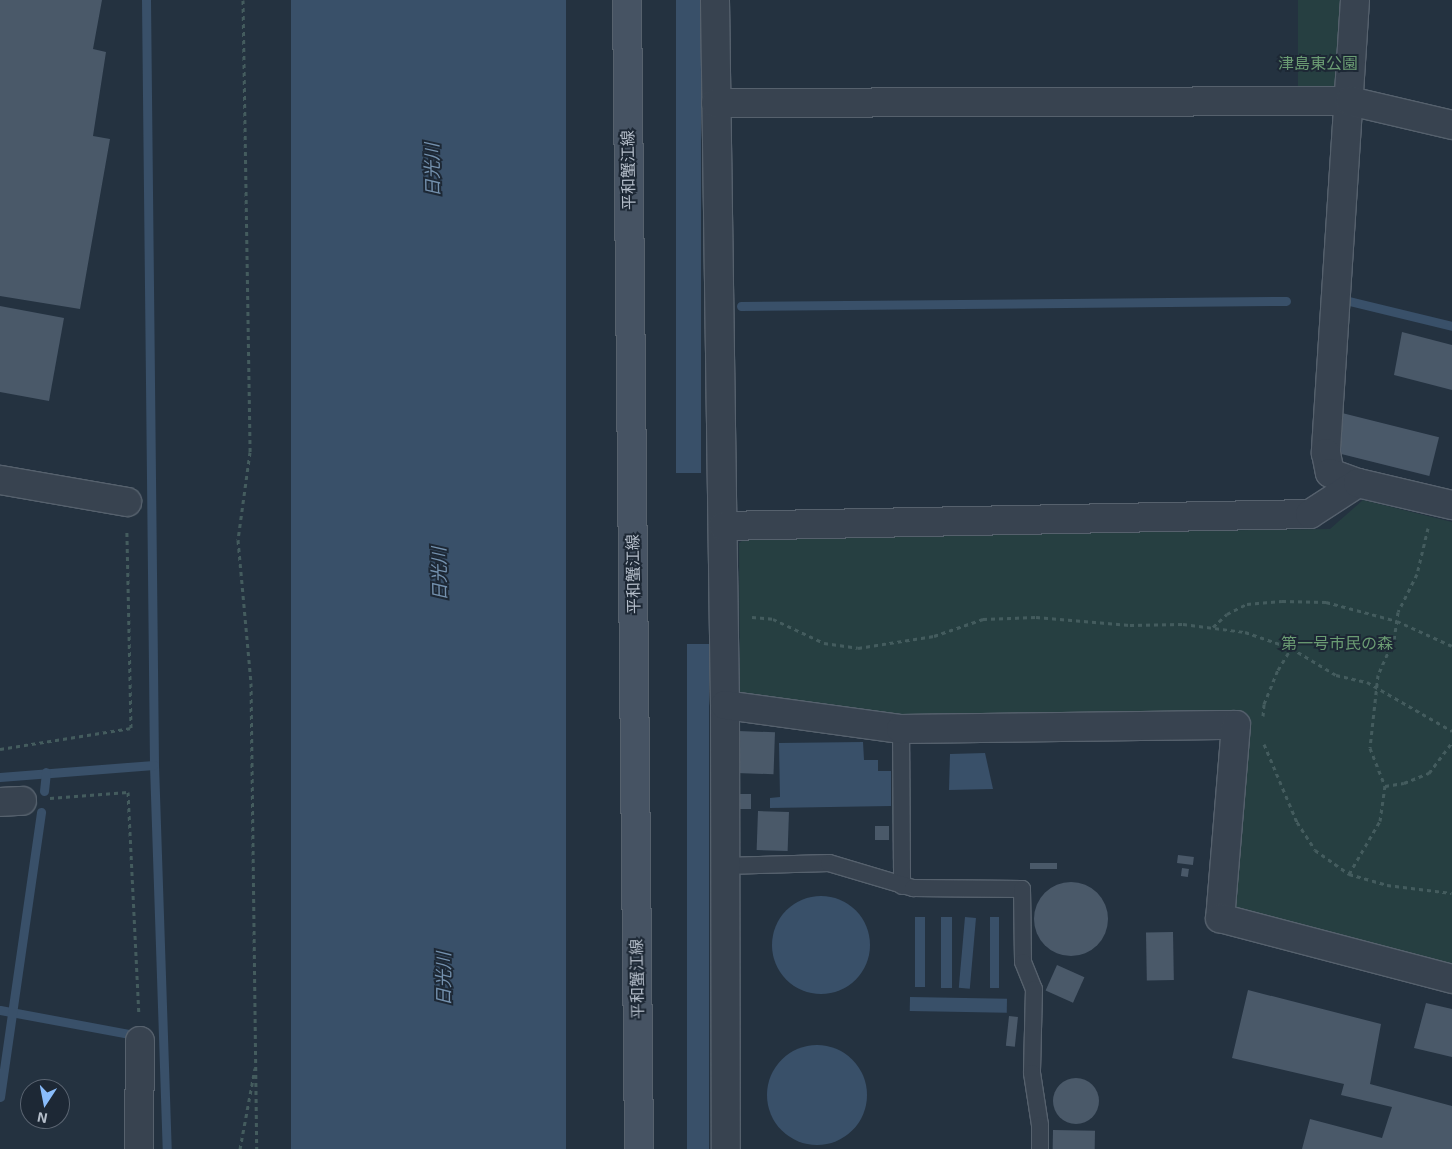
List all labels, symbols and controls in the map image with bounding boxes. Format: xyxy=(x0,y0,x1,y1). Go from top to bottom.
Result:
park label: 津島東公園 xyxy=(1278,53,1358,73)
street label: 平和蟹江線 xyxy=(618,130,638,210)
water label: 日光川 xyxy=(421,143,443,197)
street label: 平和蟹江線 xyxy=(623,534,643,614)
water label: 日光川 xyxy=(428,547,450,601)
park label: 第一号市民の森 xyxy=(1281,633,1393,653)
street label: 平和蟹江線 xyxy=(627,939,647,1019)
water label: 日光川 xyxy=(432,952,454,1006)
north arrow xyxy=(20,1079,70,1129)
text: N xyxy=(36,1109,49,1128)

